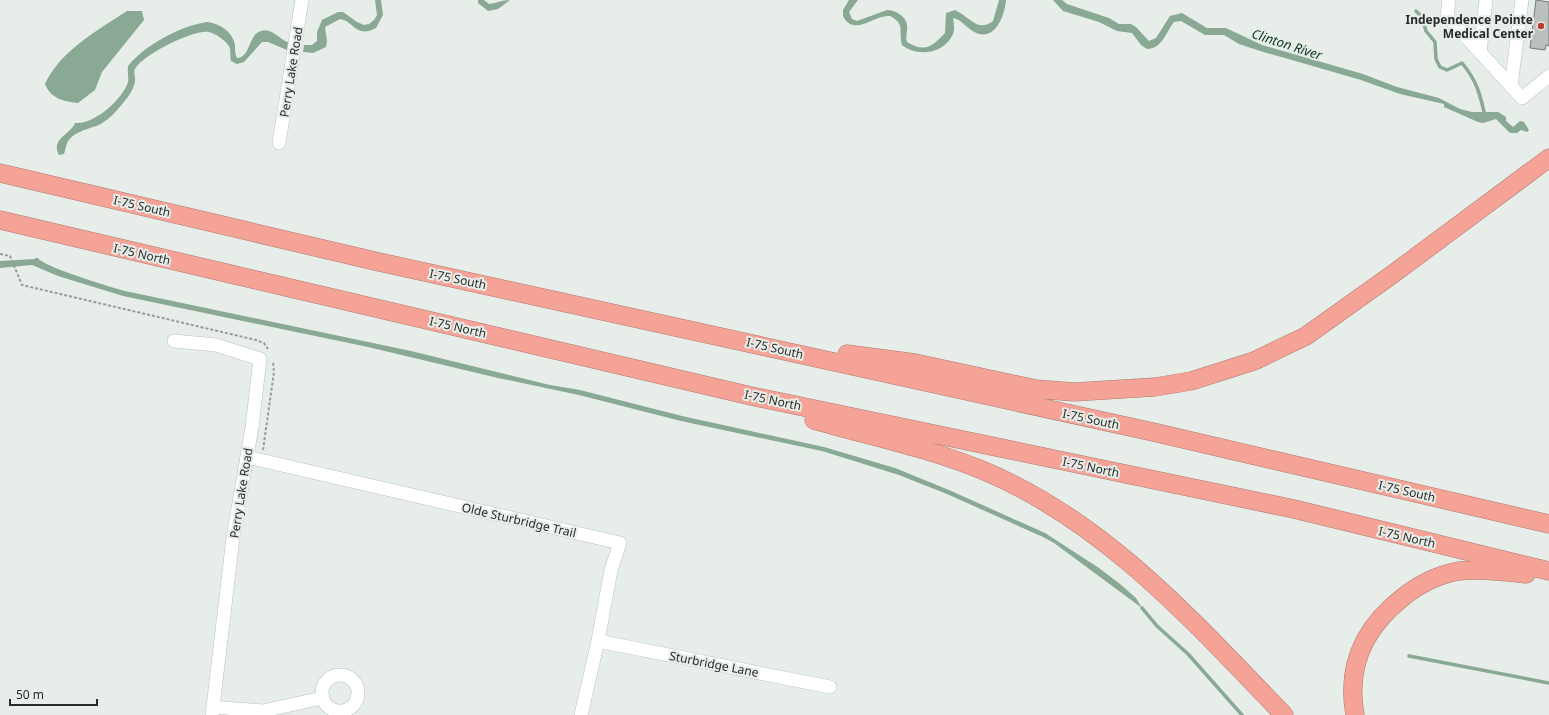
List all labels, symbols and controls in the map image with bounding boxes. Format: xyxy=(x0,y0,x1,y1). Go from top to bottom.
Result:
place label: Independence Pointe Medical Center xyxy=(1405,11,1534,42)
marker: Independence Pointe Medical Center xyxy=(1536,21,1546,31)
water label: Clinton River xyxy=(1250,24,1325,64)
street label: Perry Lake Road xyxy=(275,26,307,118)
street label: I-75 South xyxy=(112,191,172,221)
street label: I-75 North xyxy=(112,239,172,269)
street label: I-75 South xyxy=(428,265,488,293)
street label: I-75 North xyxy=(428,312,488,342)
street label: I-75 South xyxy=(745,333,805,363)
street label: I-75 North xyxy=(743,386,803,414)
street label: I-75 South xyxy=(1061,405,1121,433)
street label: Perry Lake Road xyxy=(225,447,257,539)
street label: I-75 North xyxy=(1061,453,1121,481)
street label: I-75 South xyxy=(1377,476,1437,506)
street label: Olde Sturbridge Trail xyxy=(460,499,578,541)
street label: I-75 North xyxy=(1377,522,1437,552)
street label: Sturbridge Lane xyxy=(668,647,760,681)
scale bar xyxy=(10,681,97,707)
text: 50 m xyxy=(16,686,44,703)

